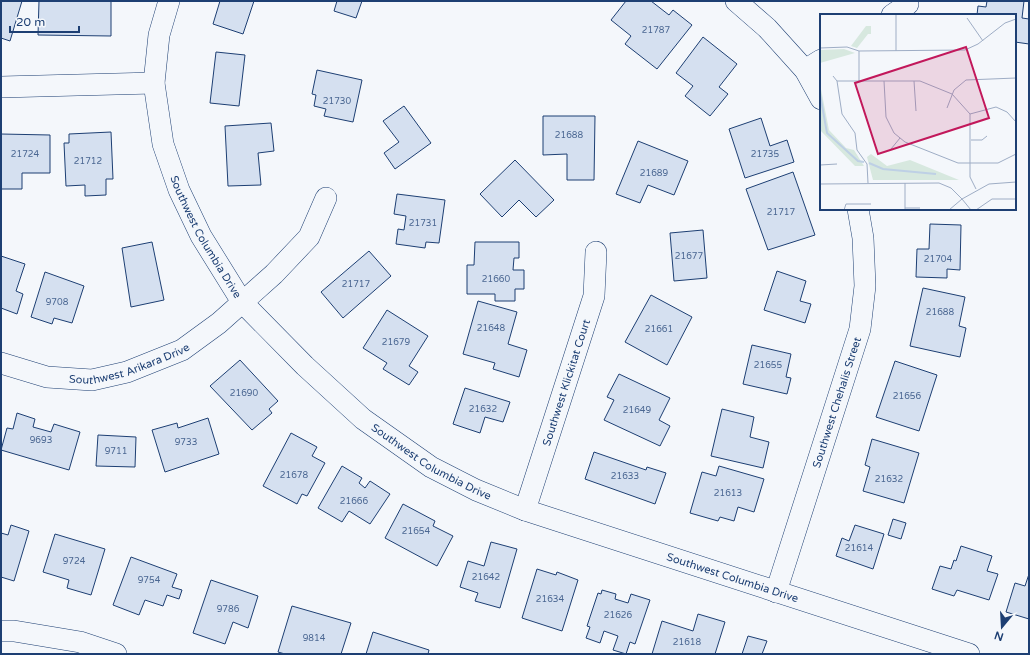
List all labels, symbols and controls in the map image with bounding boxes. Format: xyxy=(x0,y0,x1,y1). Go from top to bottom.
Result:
scale bar xyxy=(10,8,79,34)
inset map xyxy=(820,14,1016,210)
text: 20 m xyxy=(16,15,45,29)
house number: 21787 xyxy=(642,25,670,36)
house number: 21730 xyxy=(323,96,351,107)
house number: 21688 xyxy=(555,130,583,141)
house number: 21724 xyxy=(11,149,39,160)
house number: 21735 xyxy=(751,149,779,160)
house number: 21712 xyxy=(74,156,102,167)
house number: 21689 xyxy=(640,168,668,179)
street label: Southwest Columbia Drive xyxy=(168,174,244,300)
house number: 21717 xyxy=(767,207,795,218)
house number: 21731 xyxy=(409,218,437,229)
house number: 21677 xyxy=(675,251,703,262)
house number: 21704 xyxy=(924,254,952,265)
house number: 21660 xyxy=(482,274,510,285)
house number: 21717 xyxy=(342,279,370,290)
house number: 9708 xyxy=(46,297,69,308)
house number: 21688 xyxy=(926,307,954,318)
street label: Southwest Klickitat Court xyxy=(540,317,593,447)
house number: 21648 xyxy=(477,323,505,334)
house number: 21661 xyxy=(645,324,673,335)
street label: Southwest Chehalis Street xyxy=(810,335,864,470)
house number: 21679 xyxy=(382,337,410,348)
street label: Southwest Arikara Drive xyxy=(69,340,192,387)
house number: 21655 xyxy=(754,360,782,371)
house number: 21690 xyxy=(230,388,258,399)
house number: 21656 xyxy=(893,391,921,402)
house number: 21632 xyxy=(469,404,497,415)
house number: 21649 xyxy=(623,405,651,416)
street label: Southwest Columbia Drive xyxy=(369,421,493,502)
house number: 9693 xyxy=(30,435,52,446)
house number: 9733 xyxy=(175,437,197,448)
house number: 9711 xyxy=(105,446,127,457)
house number: 21678 xyxy=(280,470,308,481)
house number: 21633 xyxy=(611,471,639,482)
house number: 21632 xyxy=(875,474,903,485)
house number: 21613 xyxy=(714,488,742,499)
house number: 21666 xyxy=(340,496,368,507)
house number: 21654 xyxy=(402,526,430,537)
house number: 21614 xyxy=(845,543,873,554)
street label: Southwest Columbia Drive xyxy=(665,550,800,605)
house number: 9724 xyxy=(63,556,86,567)
house number: 21642 xyxy=(472,572,500,583)
house number: 9754 xyxy=(138,575,161,586)
house number: 21634 xyxy=(536,594,564,605)
house number: 9786 xyxy=(217,604,240,615)
north arrow xyxy=(982,607,1022,647)
house number: 21626 xyxy=(604,610,632,621)
text: N xyxy=(993,628,1005,644)
house number: 9814 xyxy=(303,633,326,644)
house number: 21618 xyxy=(673,637,701,648)

